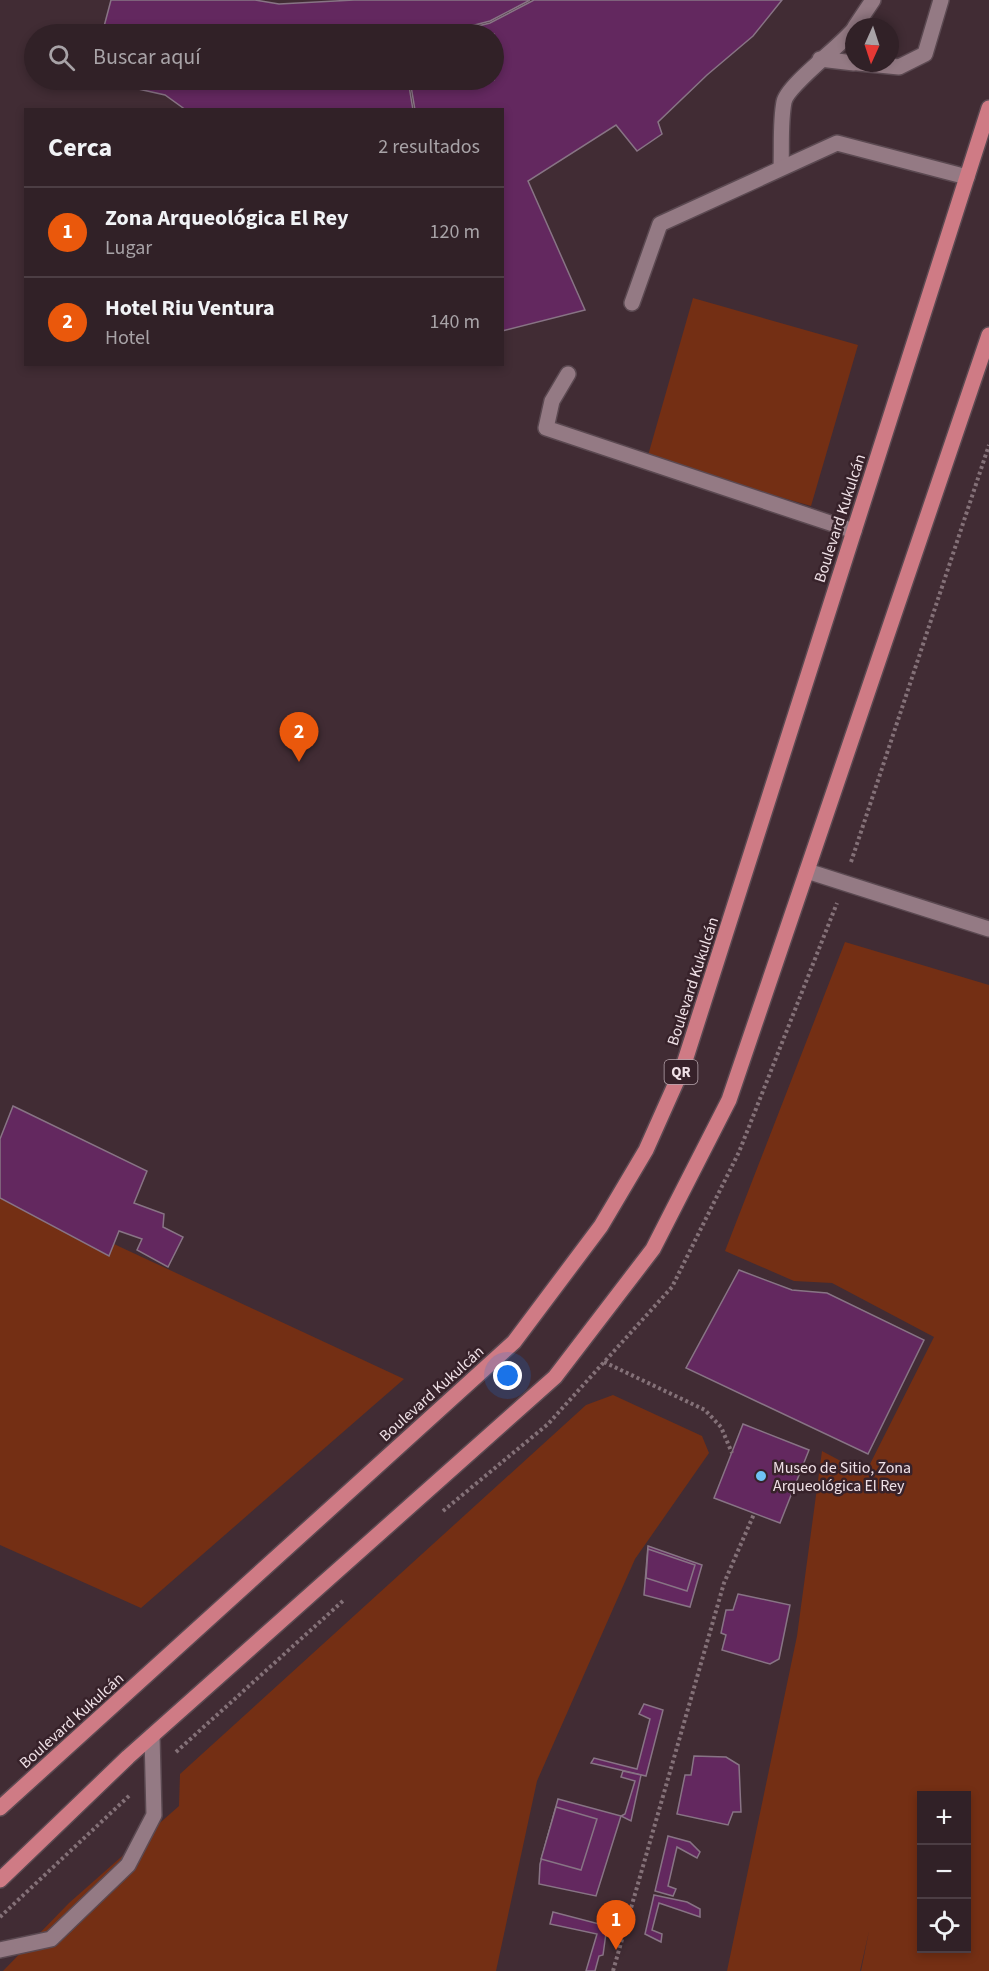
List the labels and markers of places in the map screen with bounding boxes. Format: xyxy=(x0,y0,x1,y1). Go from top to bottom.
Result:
pin: 2 xyxy=(280,712,318,762)
place label: Museo de Sitio, Zona Arqueológica El Rey xyxy=(773,1457,911,1497)
marker: Museo de Sitio, Zona Arqueológica El Rey xyxy=(754,1469,768,1483)
pin: 1 xyxy=(596,1900,636,1950)

